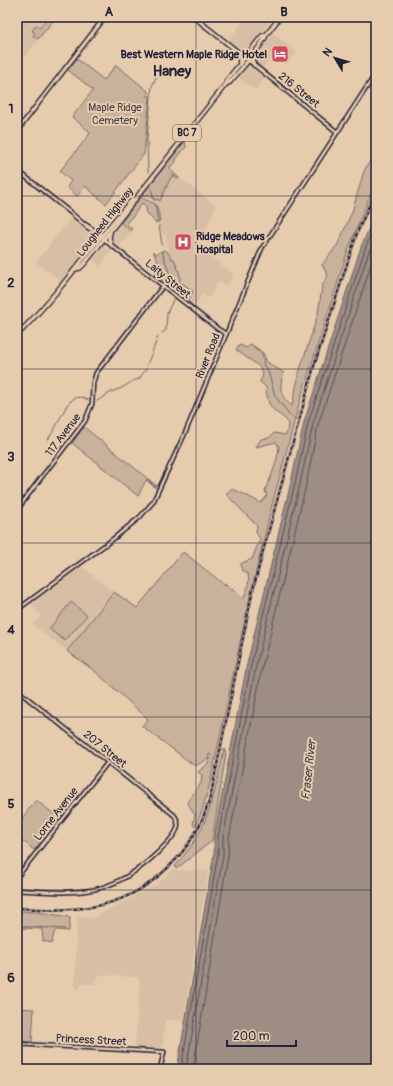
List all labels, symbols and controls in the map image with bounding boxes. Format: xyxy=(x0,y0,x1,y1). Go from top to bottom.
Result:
text: A xyxy=(105,4,114,20)
text: B xyxy=(280,4,288,20)
north arrow xyxy=(315,38,355,78)
hotel icon: Best Western Maple Ridge Hotel xyxy=(270,44,290,64)
text: N xyxy=(320,45,335,59)
place label: Best Western Maple Ridge Hotel xyxy=(121,48,267,61)
district label: Haney xyxy=(153,62,192,81)
street label: 216 Street xyxy=(276,70,323,111)
text: 1 xyxy=(8,101,14,117)
park label: Maple Ridge Cemetery xyxy=(88,101,142,127)
road number: BC 7 xyxy=(173,125,201,141)
street label: Lougheed Highway xyxy=(74,185,136,259)
place label: Ridge Meadows Hospital xyxy=(196,230,265,256)
hospital icon: Ridge Meadows Hospital xyxy=(173,232,193,252)
street label: Laity Street xyxy=(143,257,194,302)
text: 2 xyxy=(7,275,15,291)
street label: River Road xyxy=(193,331,223,381)
street label: 117 Avenue xyxy=(43,410,84,459)
text: 3 xyxy=(7,449,15,465)
text: 4 xyxy=(7,622,15,638)
street label: 207 Street xyxy=(81,728,130,771)
water label: Fraser River xyxy=(298,738,320,801)
street label: Lorne Avenue xyxy=(31,784,81,843)
text: 5 xyxy=(7,796,15,812)
text: 6 xyxy=(7,970,15,986)
scale bar xyxy=(227,1022,296,1048)
text: 200 m xyxy=(233,1029,270,1044)
street label: Princess Street xyxy=(55,1032,127,1048)

